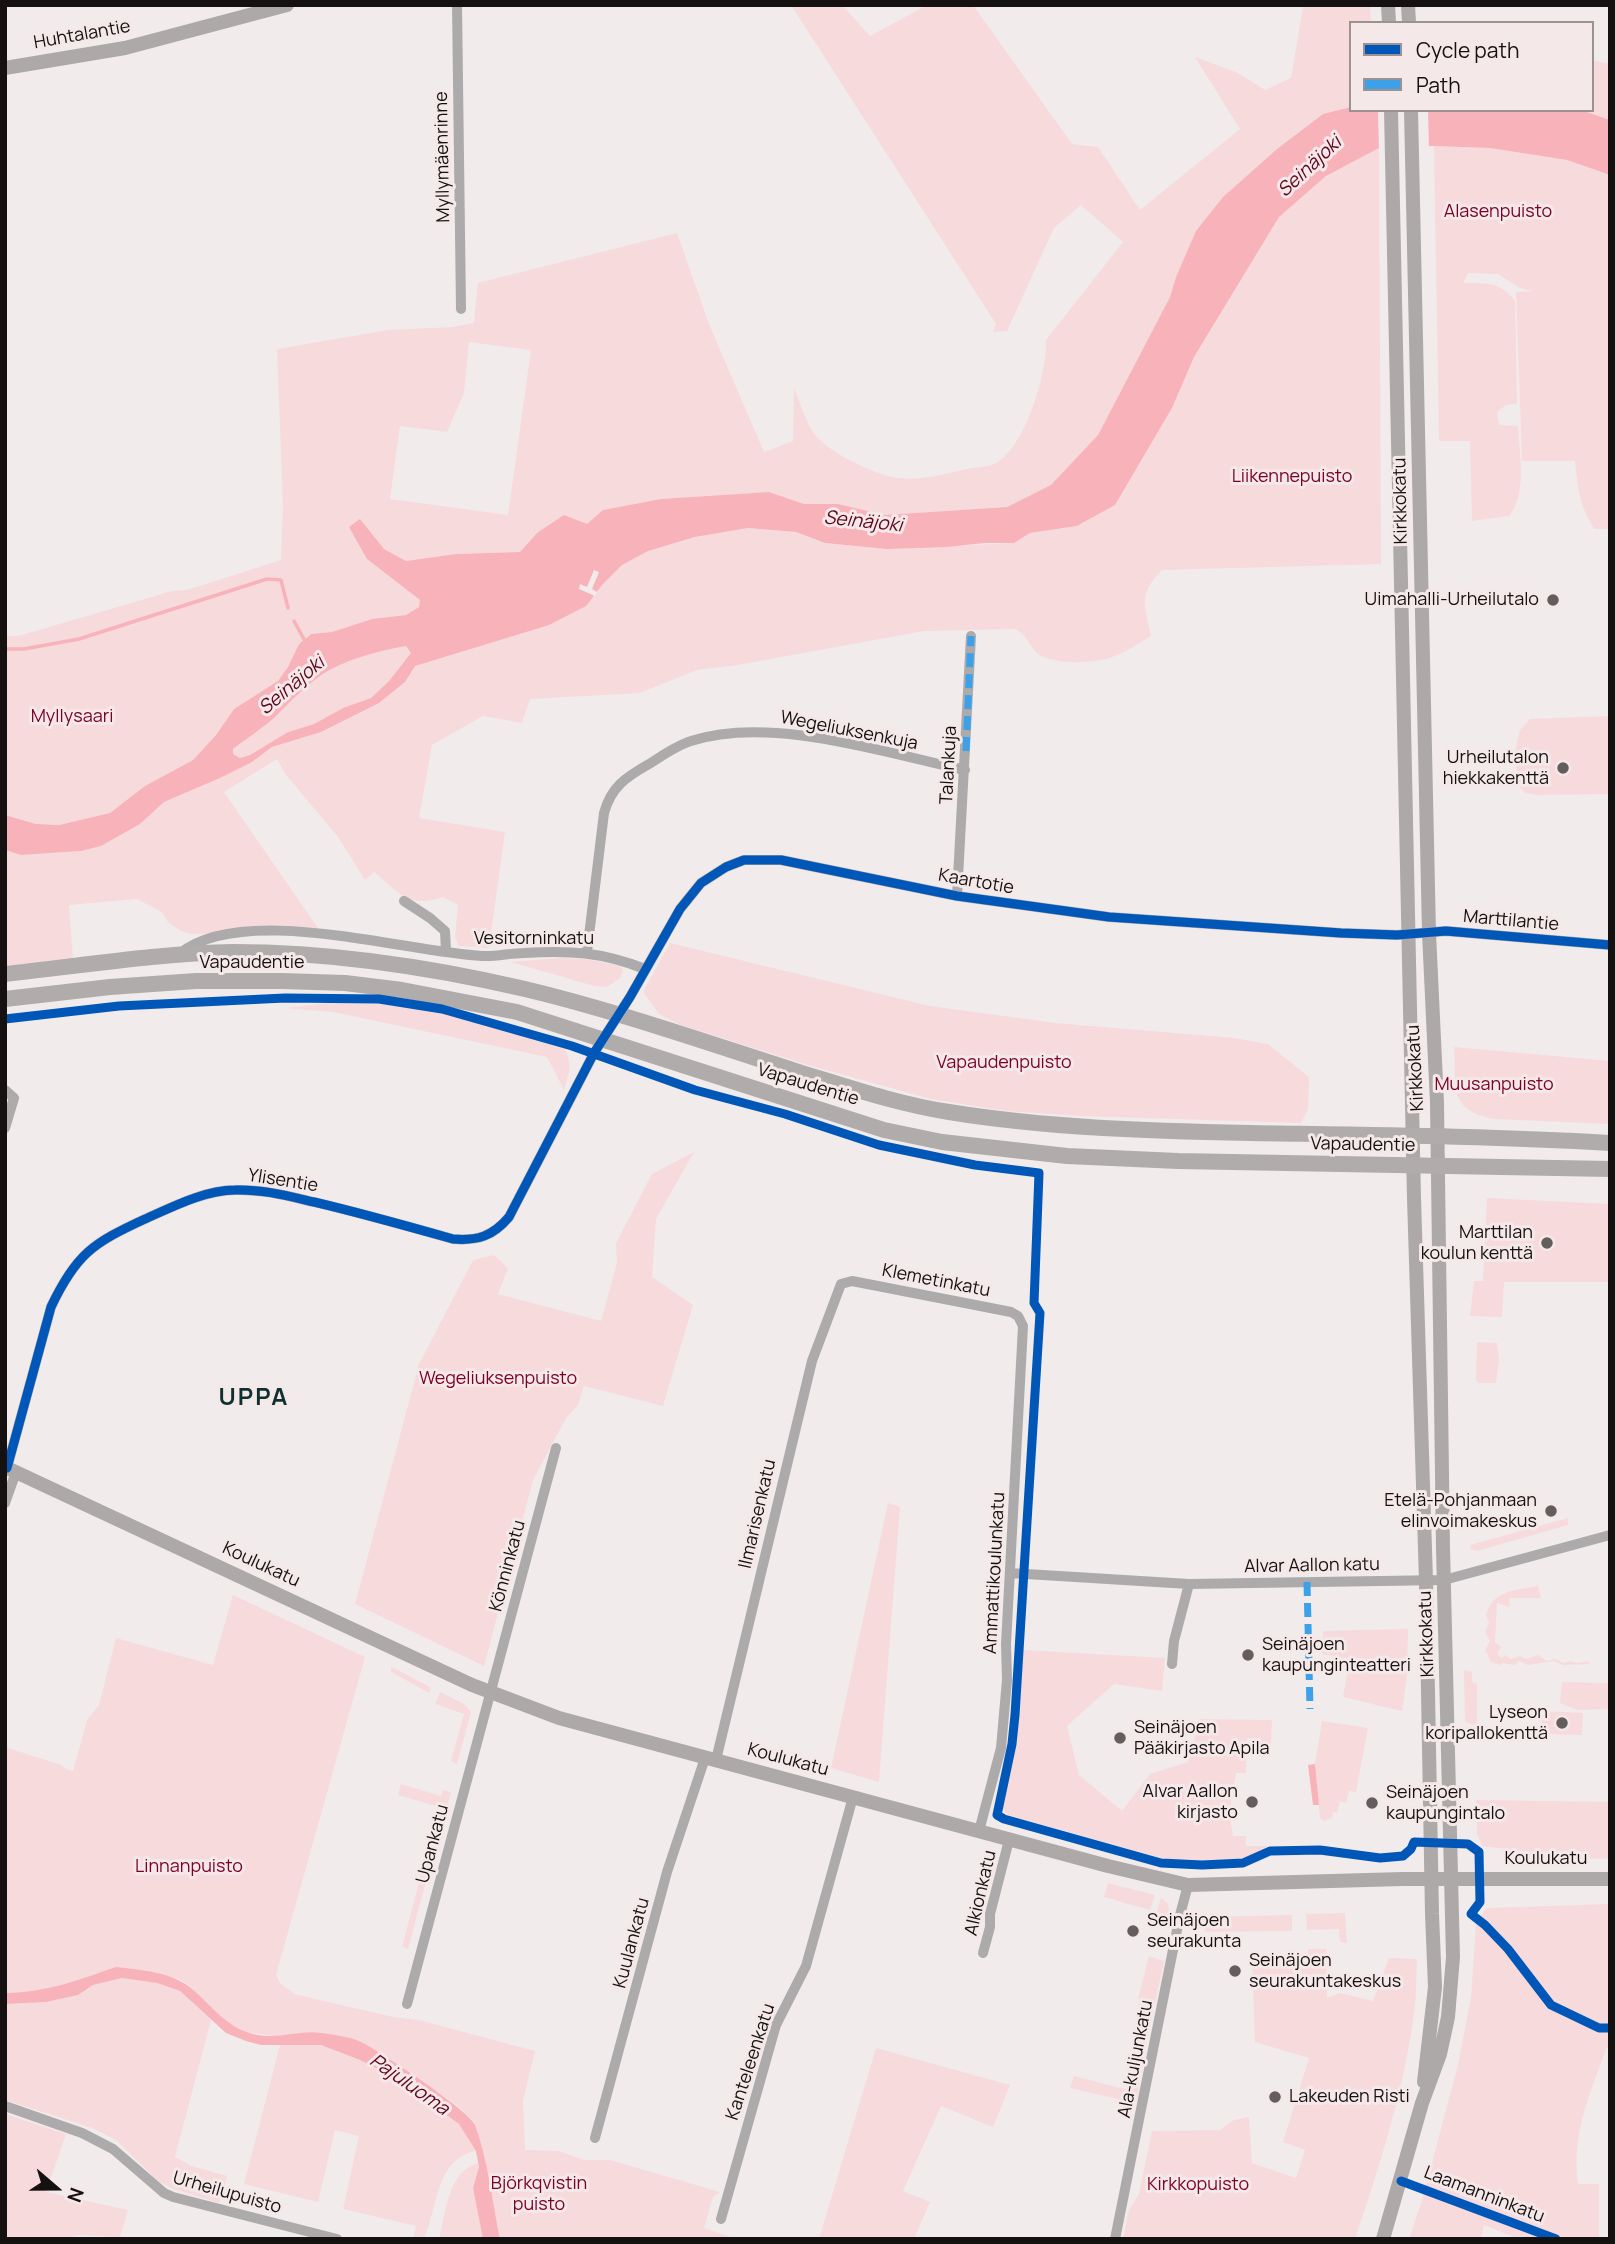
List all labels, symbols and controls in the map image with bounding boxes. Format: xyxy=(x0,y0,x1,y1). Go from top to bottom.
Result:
street label: Huhtalantie xyxy=(32,16,132,54)
legend xyxy=(1349,21,1594,112)
text: Cycle path xyxy=(1416,36,1519,64)
text: Path xyxy=(1416,71,1461,99)
street label: Myllymäenrinne xyxy=(431,91,455,223)
water label: Seinäjoki xyxy=(1273,132,1347,202)
park label: Alasenpuisto xyxy=(1444,201,1552,223)
street label: Kirkkokatu xyxy=(1389,458,1413,544)
park label: Liikennepuisto xyxy=(1232,466,1352,488)
water label: Seinäjoki xyxy=(823,507,903,537)
place label: Uimahalli-Urheilutalo xyxy=(1365,589,1539,611)
marker: Uimahalli-Urheilutalo xyxy=(1545,592,1561,608)
water label: Seinäjoki xyxy=(254,652,330,720)
park label: Myllysaari xyxy=(31,706,113,728)
street label: Wegeliuksenkuja xyxy=(778,707,920,755)
street label: Talankuja xyxy=(936,725,962,805)
place label: Urheilutalon hiekkakenttä xyxy=(1443,747,1549,790)
marker: Urheilutalon hiekkakenttä xyxy=(1555,760,1571,776)
street label: Kaartotie xyxy=(936,865,1016,899)
street label: Marttilantie xyxy=(1462,906,1560,936)
street label: Vesitorninkatu xyxy=(474,928,594,950)
street label: Vapaudentie xyxy=(200,952,304,974)
street label: Kirkkokatu xyxy=(1403,1024,1429,1112)
park label: Vapaudenpuisto xyxy=(936,1052,1072,1074)
street label: Vapaudentie xyxy=(755,1059,861,1111)
park label: Muusanpuisto xyxy=(1434,1074,1554,1096)
street label: Vapaudentie xyxy=(1310,1133,1416,1157)
street label: Ylisentie xyxy=(246,1165,320,1197)
place label: Marttilan koulun kenttä xyxy=(1421,1222,1533,1264)
marker: Marttilan koulun kenttä xyxy=(1539,1235,1555,1251)
street label: Klemetinkatu xyxy=(880,1260,992,1302)
park label: Wegeliuksenpuisto xyxy=(419,1368,577,1390)
district label: UPPA xyxy=(219,1384,289,1412)
street label: Ilmarisenkatu xyxy=(735,1457,781,1571)
place label: Etelä-Pohjanmaan elinvoimakeskus xyxy=(1384,1490,1537,1532)
street label: Ammattikoulunkatu xyxy=(980,1492,1010,1654)
marker: Etelä-Pohjanmaan elinvoimakeskus xyxy=(1543,1503,1559,1519)
street label: Könninkatu xyxy=(485,1518,531,1614)
street label: Koulukatu xyxy=(219,1538,303,1592)
street label: Alvar Aallon katu xyxy=(1244,1554,1380,1578)
street label: Kirkkokatu xyxy=(1415,1590,1439,1678)
place label: Seinäjoen kaupunginteatteri xyxy=(1262,1634,1411,1676)
marker: Seinäjoen kaupunginteatteri xyxy=(1240,1647,1256,1663)
place label: Lyseon koripallokenttä xyxy=(1425,1702,1548,1744)
marker: Lyseon koripallokenttä xyxy=(1554,1715,1570,1731)
place label: Seinäjoen Pääkirjasto Apila xyxy=(1134,1717,1270,1760)
marker: Seinäjoen Pääkirjasto Apila xyxy=(1112,1730,1128,1746)
street label: Koulukatu xyxy=(745,1739,831,1781)
place label: Alvar Aallon kirjasto xyxy=(1143,1781,1238,1824)
place label: Seinäjoen kaupungintalo xyxy=(1386,1782,1505,1825)
marker: Alvar Aallon kirjasto xyxy=(1244,1794,1260,1810)
marker: Seinäjoen kaupungintalo xyxy=(1364,1795,1380,1811)
street label: Upankatu xyxy=(412,1802,454,1886)
street label: Alkionkatu xyxy=(961,1848,1001,1938)
street label: Koulukatu xyxy=(1504,1848,1588,1870)
park label: Linnanpuisto xyxy=(135,1856,243,1878)
street label: Kuulankatu xyxy=(610,1895,654,1991)
place label: Seinäjoen seurakunta xyxy=(1147,1910,1241,1952)
marker: Seinäjoen seurakunta xyxy=(1125,1923,1141,1939)
place label: Seinäjoen seurakuntakeskus xyxy=(1249,1950,1401,1993)
marker: Seinäjoen seurakuntakeskus xyxy=(1227,1963,1243,1979)
street label: Ala-kuljunkatu xyxy=(1114,1998,1158,2120)
street label: Kanteleenkatu xyxy=(722,2001,780,2123)
water label: Pajuluoma xyxy=(365,2049,453,2121)
place label: Lakeuden Risti xyxy=(1289,2086,1410,2108)
marker: Lakeuden Risti xyxy=(1267,2089,1283,2105)
north arrow xyxy=(21,2153,91,2223)
street label: Laamanninkatu xyxy=(1421,2162,1547,2228)
street label: Urheilupuisto xyxy=(170,2167,284,2219)
park label: Björkqvistin puisto xyxy=(491,2173,587,2216)
park label: Kirkkopuisto xyxy=(1147,2174,1249,2196)
text: N xyxy=(61,2184,90,2206)

